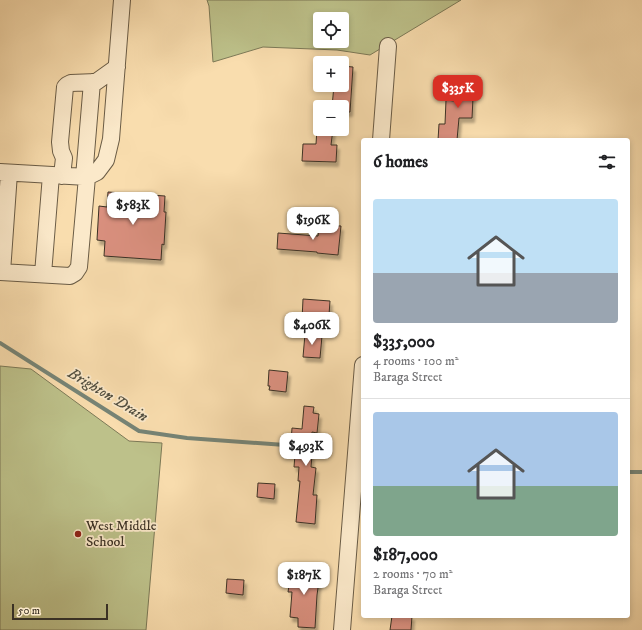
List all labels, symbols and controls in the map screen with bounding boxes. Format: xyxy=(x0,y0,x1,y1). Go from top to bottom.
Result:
map controls xyxy=(313,12,349,136)
button: locate xyxy=(313,12,349,48)
button: + xyxy=(313,56,349,92)
pin: $335K xyxy=(430,75,486,109)
text: $335K xyxy=(442,80,474,96)
button: − xyxy=(313,100,349,136)
text: 6 homes xyxy=(373,151,428,173)
icon: filters xyxy=(596,151,618,173)
pin: $583K xyxy=(105,192,161,226)
text: $583K xyxy=(116,197,150,213)
pin: $196K xyxy=(285,207,341,241)
text: $196K xyxy=(296,212,330,228)
icon: home xyxy=(460,225,532,297)
pin: $406K xyxy=(284,312,340,346)
text: $406K xyxy=(293,317,331,333)
text: $335,000 xyxy=(373,331,435,353)
text: 4 rooms · 100 m² xyxy=(373,353,459,369)
water label: Brighton Drain xyxy=(64,363,152,426)
text: Baraga Street xyxy=(373,369,443,385)
pin: $493K xyxy=(278,433,334,467)
text: $493K xyxy=(288,438,324,454)
icon: home xyxy=(460,438,532,510)
place label: West Middle School xyxy=(85,517,157,551)
marker: West Middle School xyxy=(73,529,83,539)
text: $187,000 xyxy=(373,544,438,566)
pin: $187K xyxy=(276,562,332,596)
text: 2 rooms · 70 m² xyxy=(373,566,453,582)
text: $187K xyxy=(287,567,321,583)
text: Baraga Street xyxy=(373,582,443,598)
scale bar xyxy=(12,602,108,621)
text: 50 m xyxy=(18,604,40,618)

